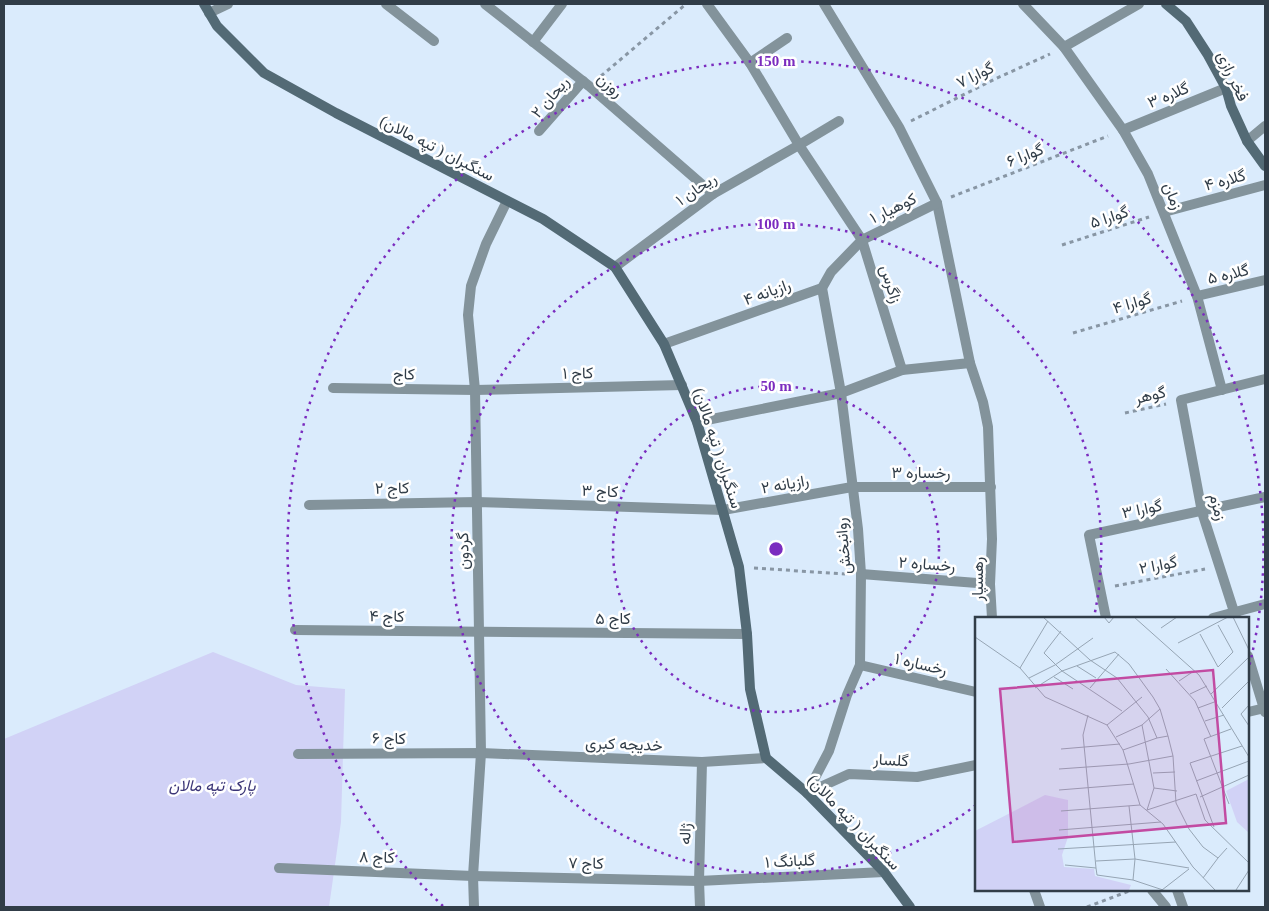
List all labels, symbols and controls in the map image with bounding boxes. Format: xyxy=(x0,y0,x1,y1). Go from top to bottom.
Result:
street label: فخر رازی xyxy=(1212,48,1252,105)
text: 150 m xyxy=(757,53,796,69)
street label: گوارا ۷ xyxy=(954,59,997,93)
street label: روزن xyxy=(592,69,626,102)
street label: ریحان ۲ xyxy=(528,73,574,122)
street label: گلاره ۳ xyxy=(1145,79,1192,113)
street label: سنگبران ( تپه مالان) xyxy=(376,112,497,187)
street label: گوارا ۶ xyxy=(1004,140,1046,172)
street label: گلاره ۴ xyxy=(1203,166,1248,196)
street label: ریحان ۱ xyxy=(673,169,721,210)
street label: زمان xyxy=(1158,180,1186,213)
street label: کوهیار ۱ xyxy=(867,190,920,228)
street label: گوارا ۵ xyxy=(1088,203,1131,233)
text: 100 m xyxy=(757,216,796,232)
street label: گلاره ۵ xyxy=(1206,261,1251,289)
street label: زاگرس xyxy=(875,263,905,306)
street label: رازیانه ۴ xyxy=(741,276,793,310)
street label: گوارا ۴ xyxy=(1111,289,1154,318)
street label: کاج ۱ xyxy=(563,364,594,385)
street label: کاج xyxy=(393,365,415,386)
text: 50 m xyxy=(760,378,792,394)
street label: گوهر xyxy=(1132,383,1168,409)
street label: سنگبران ( تپه مالان) xyxy=(688,386,745,511)
street label: رخساره ۳ xyxy=(892,464,950,483)
street label: رازیانه ۲ xyxy=(760,471,810,499)
street label: کاج ۲ xyxy=(375,479,409,500)
street label: کاج ۳ xyxy=(581,482,619,503)
street label: زمزم xyxy=(1204,492,1230,523)
street label: گوارا ۳ xyxy=(1120,496,1164,523)
street label: روانبخش xyxy=(832,517,856,575)
street label: گردون xyxy=(454,532,474,570)
centre of rings xyxy=(767,540,785,558)
street label: گوارا ۲ xyxy=(1138,553,1179,579)
street label: رخساره ۲ xyxy=(898,554,956,576)
street label: رهسپار xyxy=(969,557,989,602)
street label: کاج ۴ xyxy=(369,607,405,628)
street label: کاج ۵ xyxy=(595,610,631,630)
inset map xyxy=(975,617,1249,891)
street label: رخساره ۱ xyxy=(893,650,949,680)
street label: کاج ۶ xyxy=(372,730,406,750)
street label: خدیجه کبری xyxy=(585,734,663,756)
street label: گلسار xyxy=(872,751,909,771)
street label: سنگبران ( تپه مالان) xyxy=(802,771,904,875)
park label: پارک تپه مالان xyxy=(169,777,256,797)
street label: ژاله xyxy=(676,823,696,845)
street label: کاج ۸ xyxy=(359,848,395,869)
street label: گلبانگ ۱ xyxy=(764,851,816,872)
street label: کاج ۷ xyxy=(568,854,604,875)

